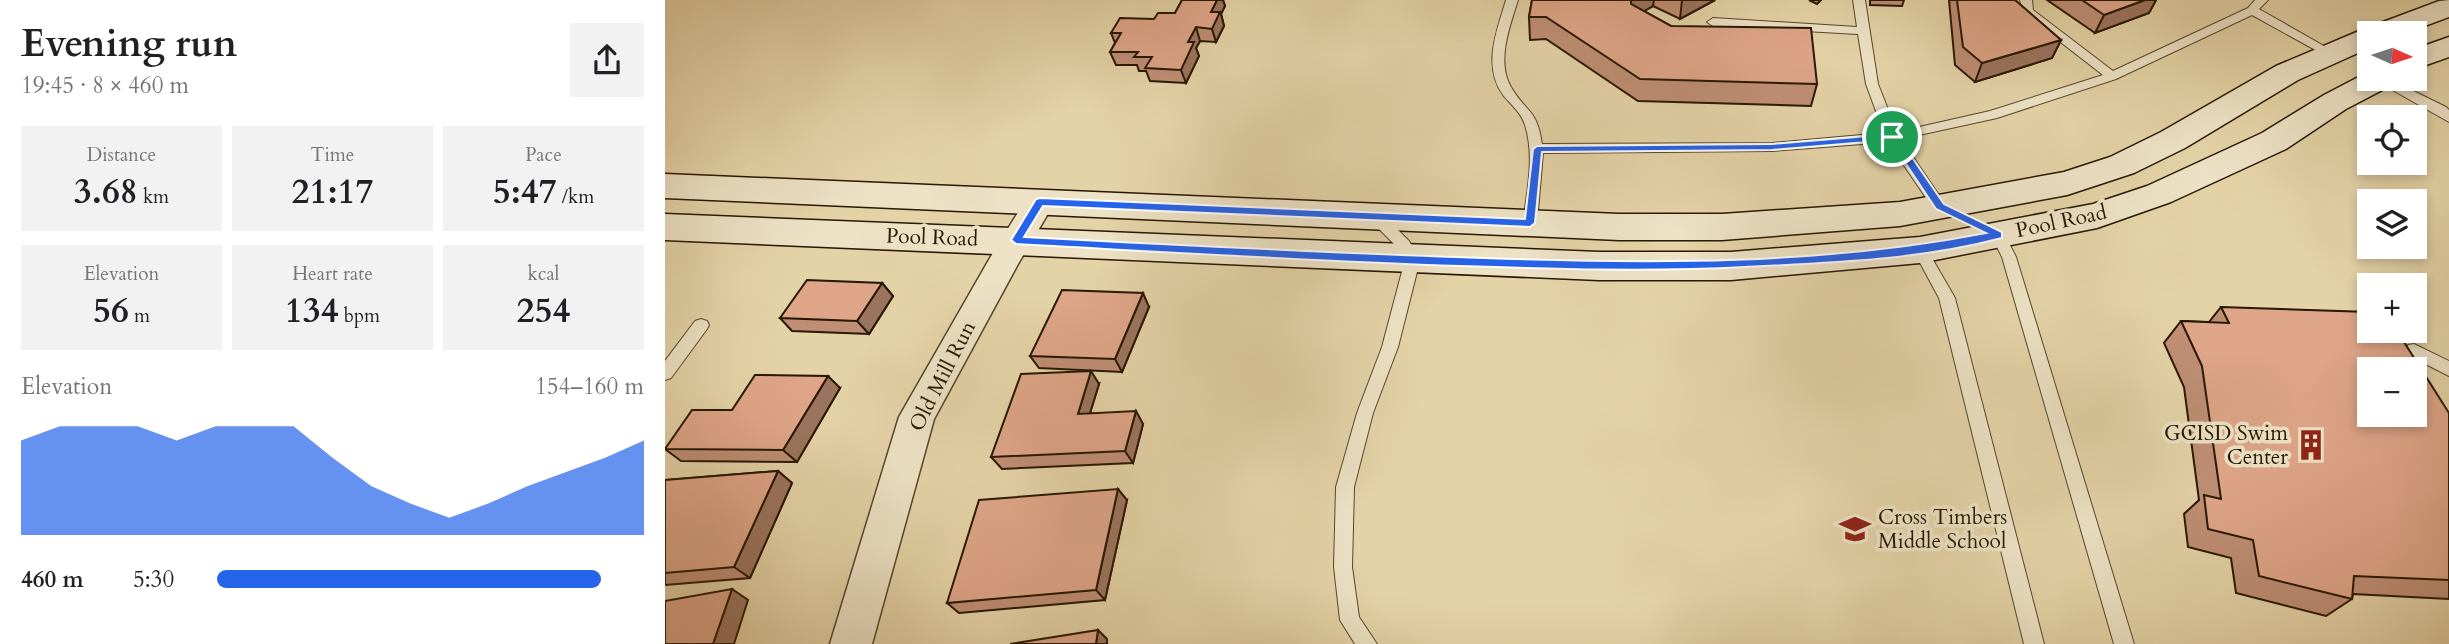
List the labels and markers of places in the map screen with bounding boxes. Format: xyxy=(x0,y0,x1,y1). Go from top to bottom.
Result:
pin xyxy=(1862,107,1922,167)
place label: GCISD Swim Center xyxy=(2164,419,2288,472)
building icon: GCISD Swim Center xyxy=(2294,428,2328,462)
place label: Cross Timbers Middle School xyxy=(1878,503,2007,556)
school or university icon: Cross Timbers Middle School xyxy=(1838,512,1872,546)

